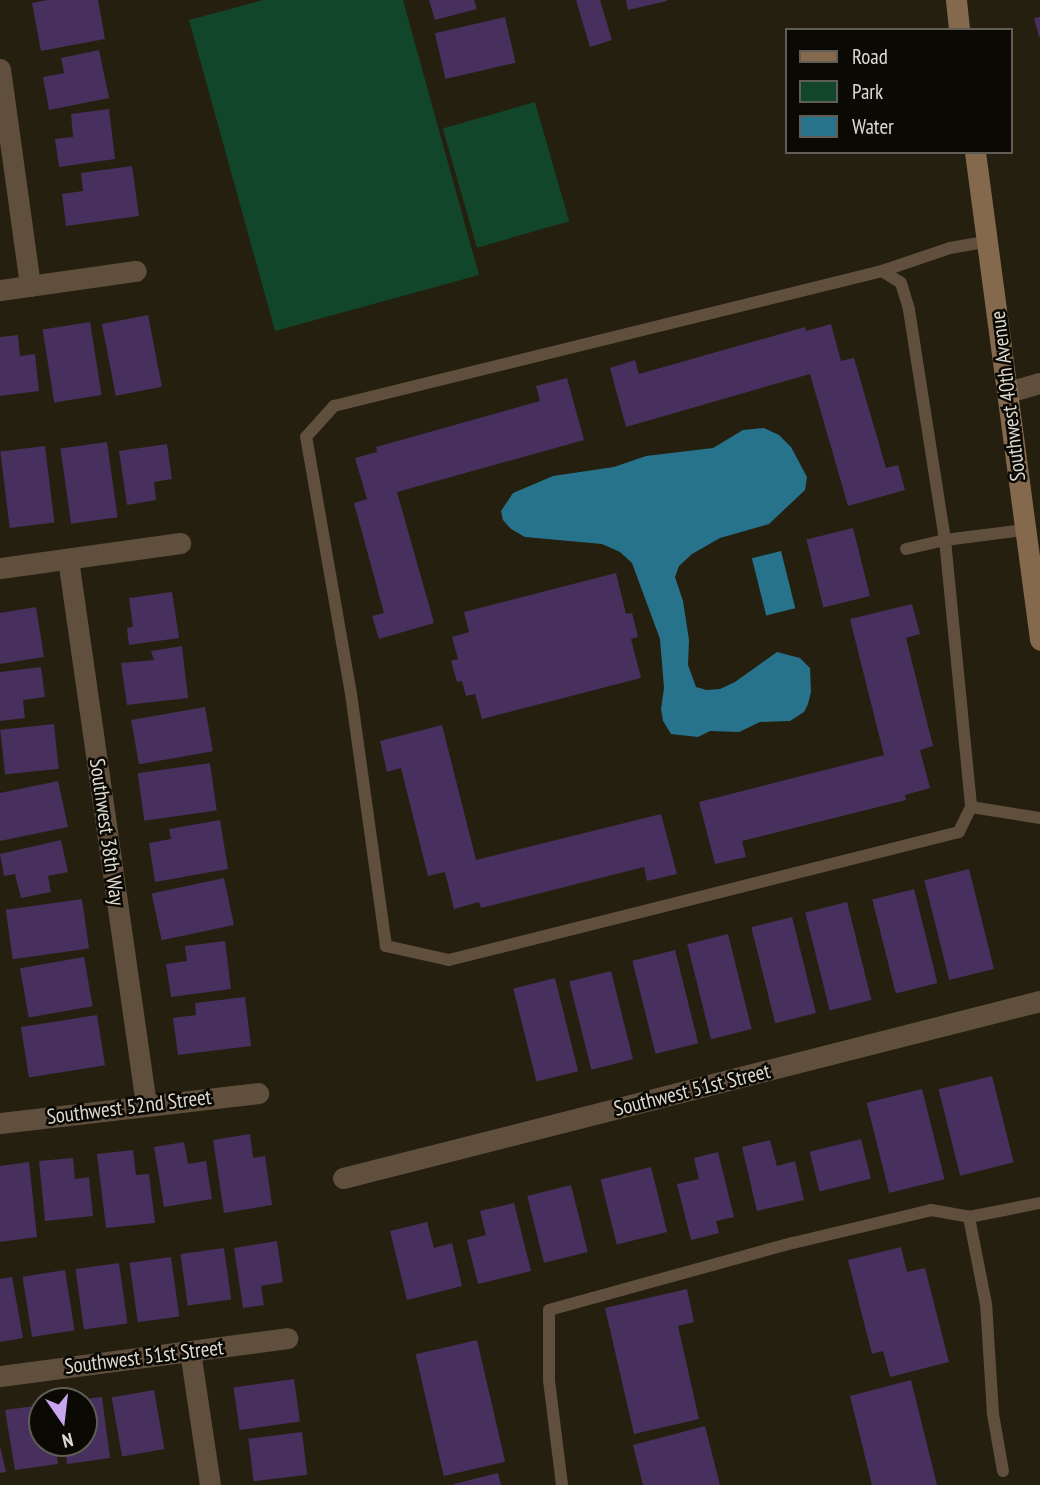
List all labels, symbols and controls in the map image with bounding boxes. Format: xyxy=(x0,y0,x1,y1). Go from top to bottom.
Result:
legend xyxy=(785,28,1012,154)
text: Road xyxy=(852,43,888,70)
text: Park xyxy=(852,78,883,105)
text: Water xyxy=(852,113,894,140)
street label: Southwest 40th Avenue xyxy=(985,309,1031,483)
street label: Southwest 38th Way xyxy=(84,757,130,907)
street label: Southwest 51st Street xyxy=(611,1058,773,1122)
street label: Southwest 52nd Street xyxy=(45,1084,213,1130)
street label: Southwest 51st Street xyxy=(63,1335,225,1379)
north arrow xyxy=(28,1387,98,1457)
text: N xyxy=(60,1428,75,1453)

